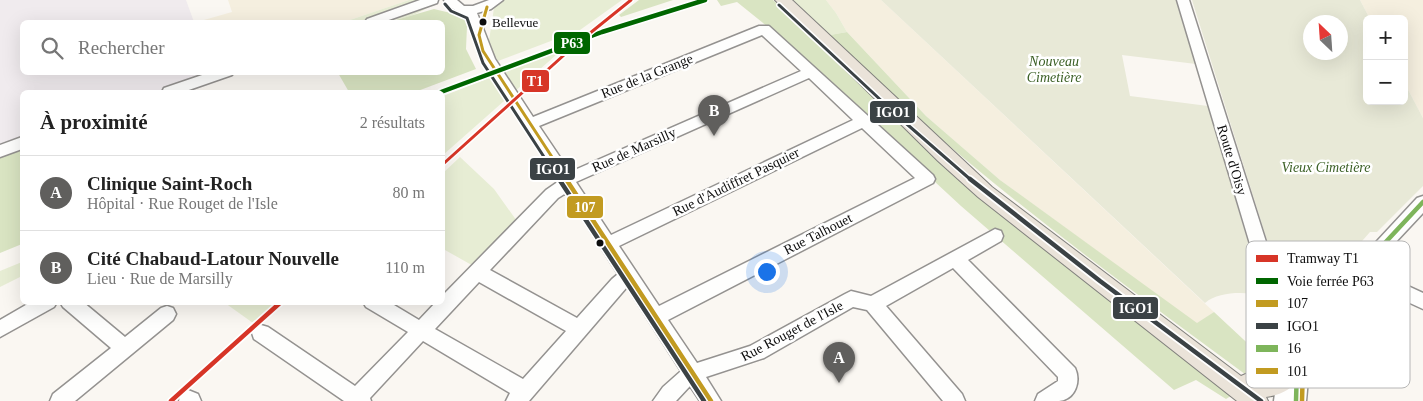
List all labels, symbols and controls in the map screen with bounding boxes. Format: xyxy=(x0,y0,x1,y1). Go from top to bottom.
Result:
place label: Bellevue xyxy=(492,15,538,30)
north arrow xyxy=(1303,15,1348,60)
map controls xyxy=(1363,15,1408,105)
button: + xyxy=(1363,15,1408,60)
marker: Bellevue xyxy=(478,17,488,27)
search box xyxy=(20,20,445,75)
line badge: P63 xyxy=(553,31,591,55)
icon: search xyxy=(38,34,66,62)
text: P63 xyxy=(561,36,583,51)
text: Rechercher xyxy=(78,37,165,58)
street label: Rue de la Grange xyxy=(599,51,695,101)
park label: Nouveau Cimetière xyxy=(1027,54,1081,85)
button: − xyxy=(1363,60,1408,105)
line badge: T1 xyxy=(521,69,550,93)
text: T1 xyxy=(527,74,543,89)
pin: B xyxy=(698,95,730,136)
line badge: IGO1 xyxy=(869,100,916,124)
text: IGO1 xyxy=(876,105,910,120)
text: À proximité xyxy=(40,110,148,134)
text: 2 résultats xyxy=(360,114,425,131)
street label: Route d'Oisy xyxy=(1214,123,1250,197)
street label: Rue de Marsilly xyxy=(590,125,678,175)
street label: Rue d'Audiffret Pasquier xyxy=(670,145,802,219)
line badge: IGO1 xyxy=(529,157,576,181)
park label: Vieux Cimetière xyxy=(1281,160,1371,175)
text: IGO1 xyxy=(536,162,570,177)
text: Clinique Saint-Roch xyxy=(87,173,252,194)
text: A xyxy=(50,184,62,201)
text: 80 m xyxy=(393,184,425,201)
text: Hôpital · Rue Rouget de l'Isle xyxy=(87,195,278,212)
line badge: 107 xyxy=(566,195,604,219)
text: 107 xyxy=(575,200,596,215)
street label: Rue Talhouet xyxy=(781,210,855,258)
unlabelled marker xyxy=(595,238,605,248)
legend xyxy=(1246,241,1410,388)
text: Cité Chabaud-Latour Nouvelle xyxy=(87,248,339,269)
text: Tramway T1 xyxy=(1287,251,1359,266)
text: B xyxy=(51,259,61,276)
text: 110 m xyxy=(385,259,425,276)
your location xyxy=(754,259,780,285)
text: Lieu · Rue de Marsilly xyxy=(87,270,233,287)
text: Voie ferrée P63 xyxy=(1287,274,1374,289)
line badge: IGO1 xyxy=(1112,296,1159,320)
text: 107 xyxy=(1287,296,1308,311)
street label: Rue Rouget de l'Isle xyxy=(738,298,846,364)
text: IGO1 xyxy=(1119,301,1153,316)
text: IGO1 xyxy=(1287,319,1319,334)
text: 16 xyxy=(1287,341,1301,356)
pin: A xyxy=(823,342,855,383)
text: 101 xyxy=(1287,364,1308,379)

